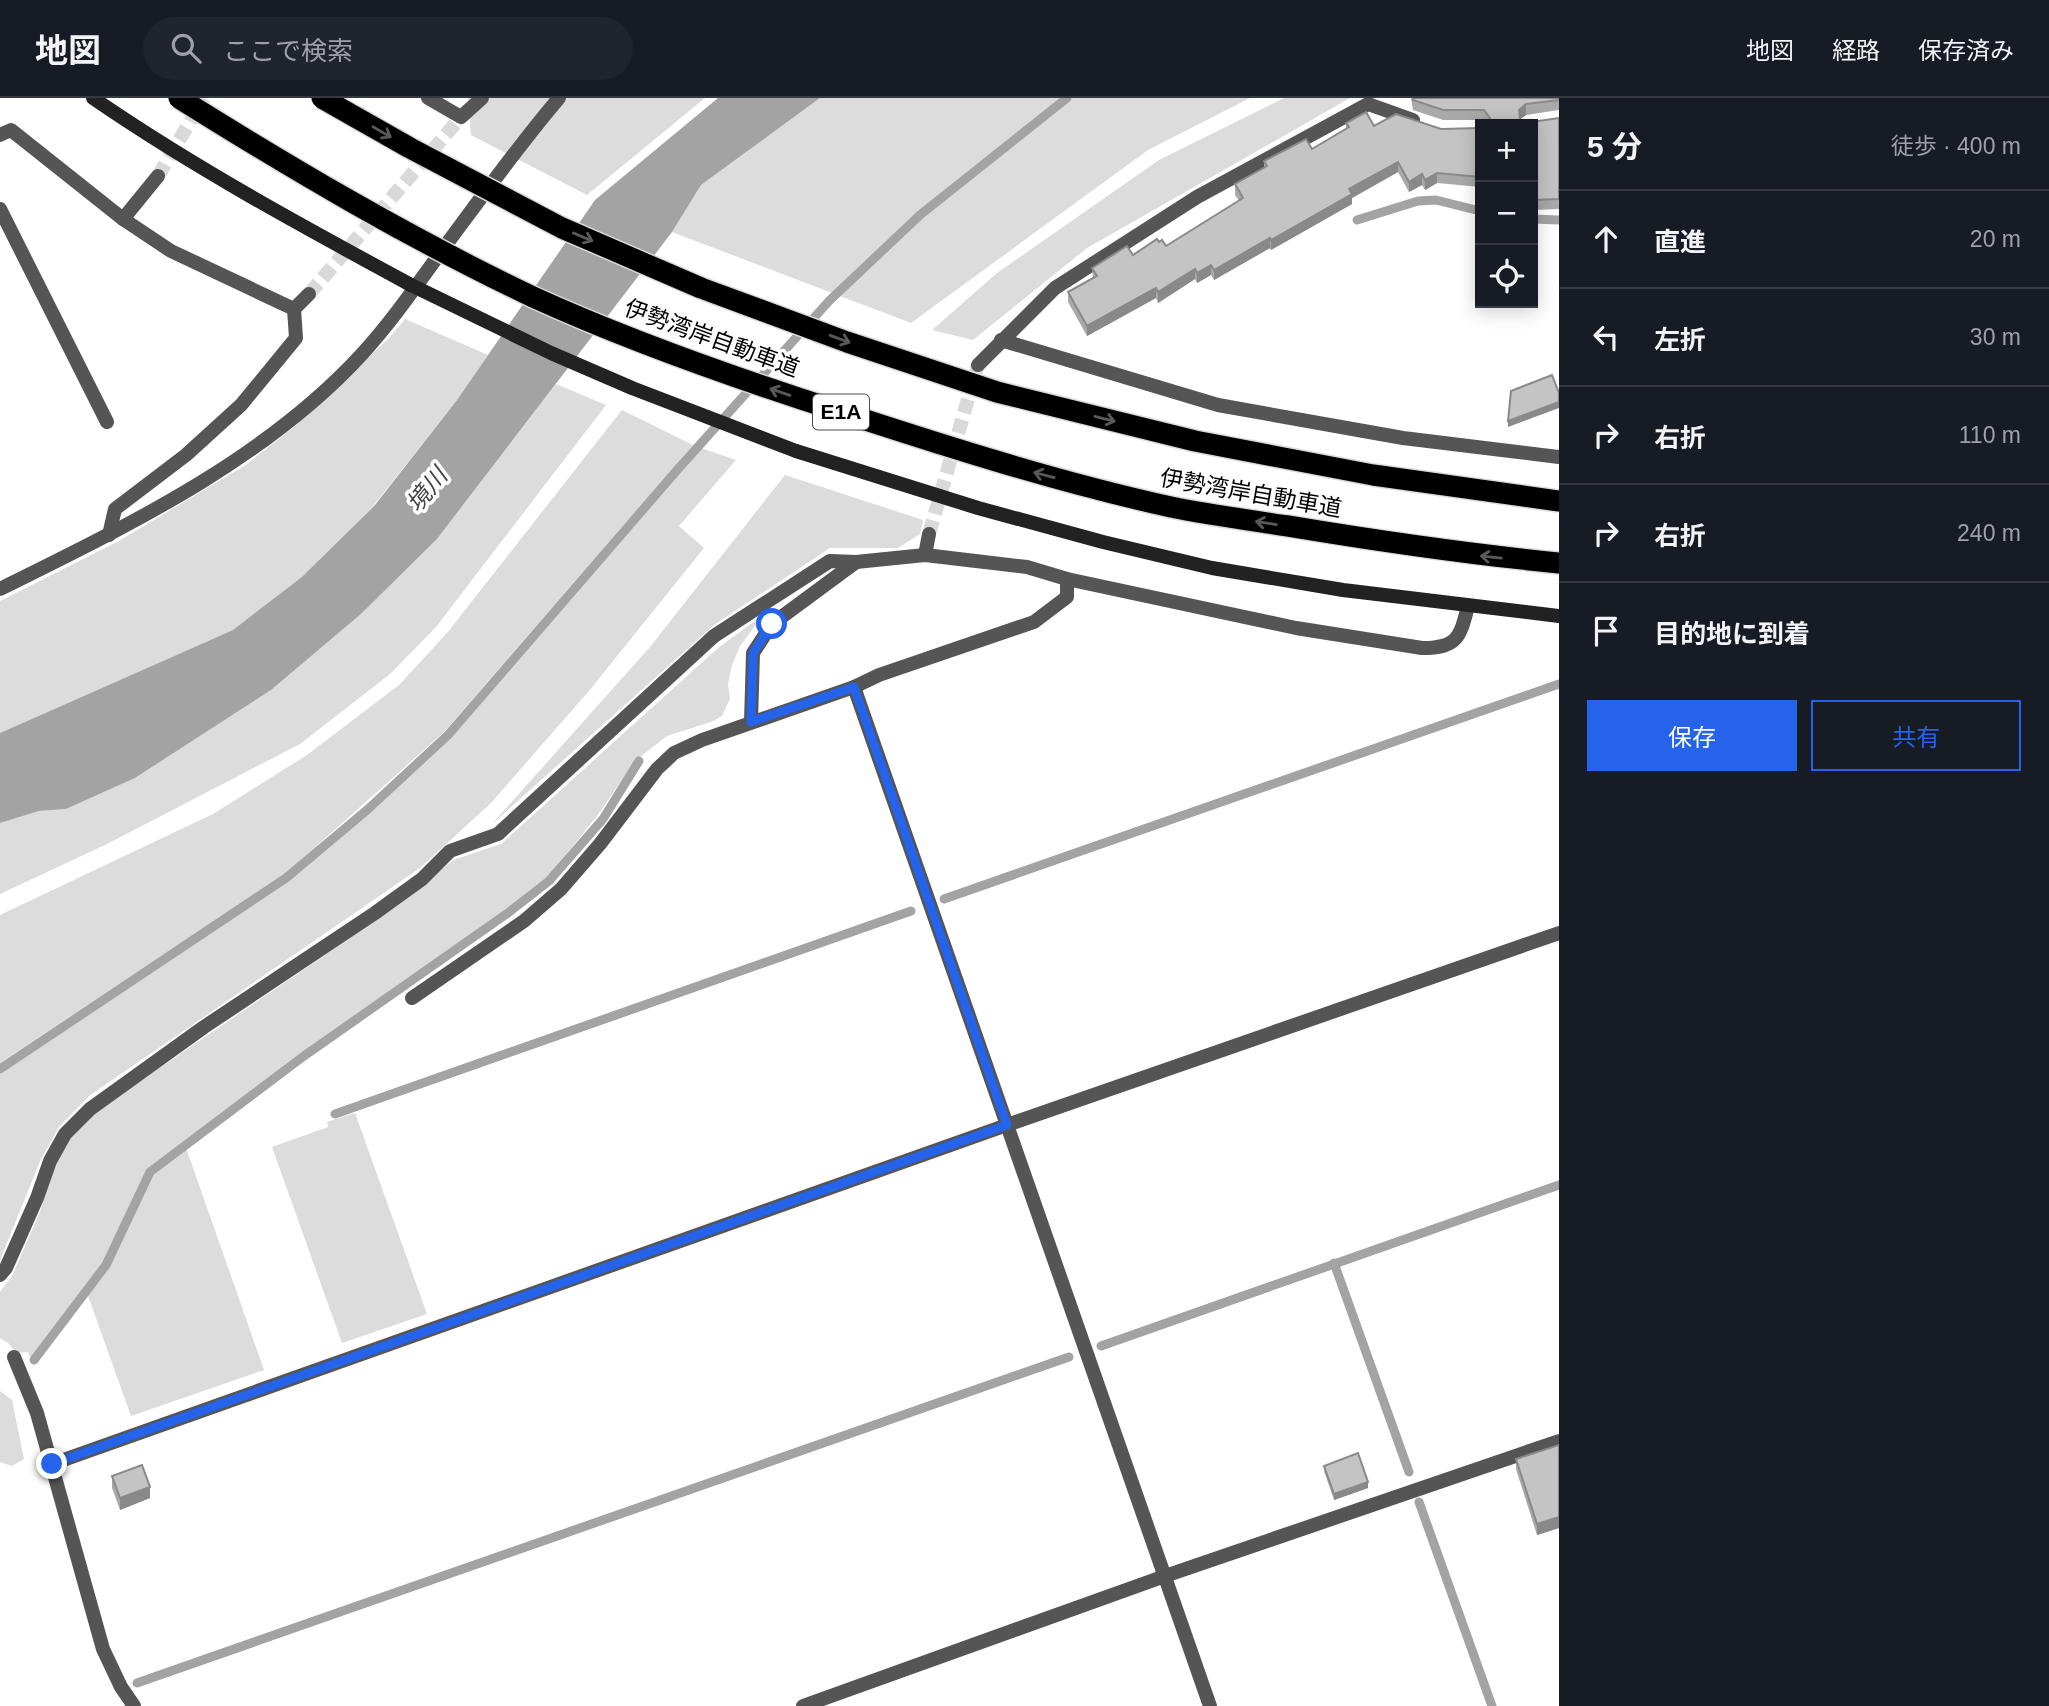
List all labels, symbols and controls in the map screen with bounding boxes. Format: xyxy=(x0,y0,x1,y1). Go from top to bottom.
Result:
search box xyxy=(143,17,633,80)
icon: search xyxy=(167,29,205,67)
text: 地図 xyxy=(35,32,101,69)
text: ここで検索 xyxy=(223,36,353,66)
text: 地図 xyxy=(1746,37,1794,64)
text: 経路 xyxy=(1832,37,1880,64)
text: 保存済み xyxy=(1918,37,2014,64)
map controls xyxy=(1475,119,1538,308)
button: + xyxy=(1475,119,1538,182)
one-way arrow xyxy=(371,125,391,139)
text: 5 分 xyxy=(1587,130,1642,163)
text: 徒歩 · 400 m xyxy=(1891,133,2021,159)
button: − xyxy=(1475,182,1538,245)
icon: ahead xyxy=(1587,220,1625,258)
text: 20 m xyxy=(1970,226,2021,252)
text: 直進 xyxy=(1654,227,1706,257)
one-way arrow xyxy=(572,231,593,244)
button: locate xyxy=(1475,245,1538,308)
street label: 伊勢湾岸自動車道 xyxy=(621,294,803,382)
icon: left xyxy=(1587,318,1625,356)
text: 30 m xyxy=(1970,324,2021,350)
text: 左折 xyxy=(1654,325,1706,355)
one-way arrow xyxy=(828,334,850,347)
one-way arrow xyxy=(770,385,792,397)
road number: E1A xyxy=(813,394,869,430)
one-way arrow xyxy=(1093,413,1115,426)
icon: right xyxy=(1587,416,1625,454)
text: 110 m xyxy=(1959,422,2021,448)
text: 右折 xyxy=(1654,423,1706,453)
water label: 境川 xyxy=(401,460,454,517)
street label: 伊勢湾岸自動車道 xyxy=(1158,464,1344,522)
one-way arrow xyxy=(1033,468,1055,481)
icon: right xyxy=(1587,514,1625,552)
one-way arrow xyxy=(1255,516,1278,529)
text: 240 m xyxy=(1957,520,2021,546)
text: 右折 xyxy=(1654,521,1706,551)
one-way arrow xyxy=(1480,550,1503,563)
route start xyxy=(756,608,787,639)
icon: arrive xyxy=(1587,612,1625,650)
text: 目的地に到着 xyxy=(1654,619,1810,649)
button: 保存 xyxy=(1587,700,1797,771)
button: 共有 xyxy=(1811,700,2021,771)
route end xyxy=(36,1448,67,1479)

